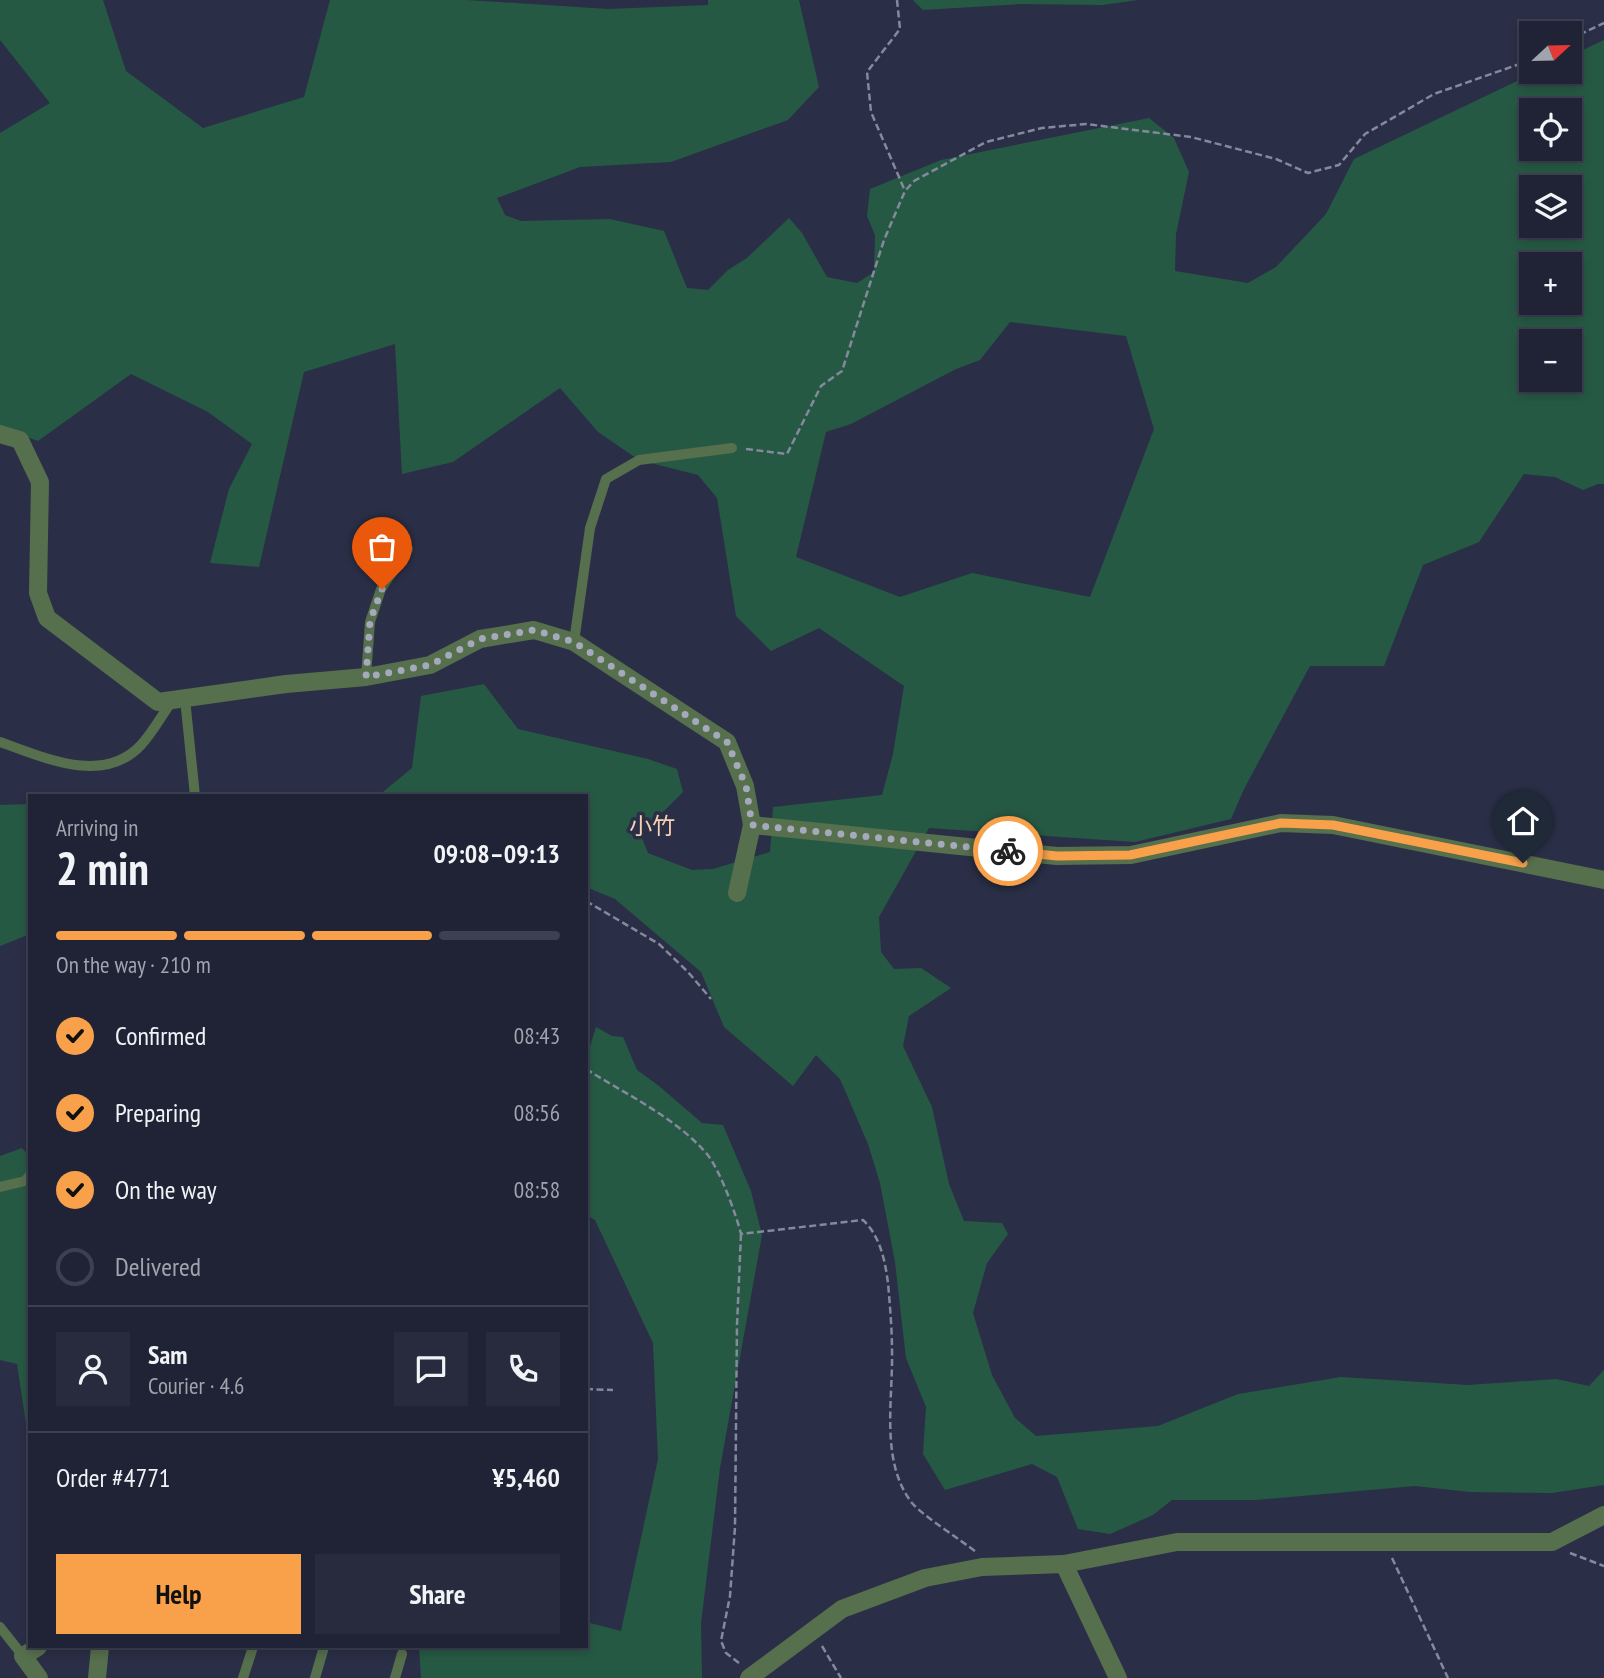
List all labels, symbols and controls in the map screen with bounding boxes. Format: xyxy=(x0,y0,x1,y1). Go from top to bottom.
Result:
north arrow xyxy=(1519,21,1582,84)
map controls xyxy=(1519,21,1582,392)
button: locate xyxy=(1519,98,1582,161)
button: layers xyxy=(1519,175,1582,238)
button: + xyxy=(1519,252,1582,315)
button: − xyxy=(1519,329,1582,392)
pin xyxy=(352,517,412,589)
icon: bag xyxy=(363,528,401,566)
pin xyxy=(1493,791,1553,863)
icon: home xyxy=(1504,802,1542,840)
district label: 小竹 xyxy=(629,811,675,840)
text: Arriving in xyxy=(56,813,138,842)
courier xyxy=(973,816,1043,886)
icon: bike xyxy=(989,832,1027,870)
text: 09:08–09:13 xyxy=(433,837,560,870)
text: 2 min xyxy=(56,838,149,898)
text: On the way · 210 m xyxy=(56,950,211,979)
icon: check xyxy=(56,1017,94,1055)
text: Confirmed xyxy=(115,1019,206,1052)
text: 08:43 xyxy=(514,1021,560,1050)
icon: check xyxy=(56,1094,94,1132)
text: Preparing xyxy=(115,1096,201,1129)
text: 08:56 xyxy=(514,1098,560,1127)
icon: check xyxy=(56,1171,94,1209)
text: On the way xyxy=(115,1173,217,1206)
text: 08:58 xyxy=(514,1175,560,1204)
text: Delivered xyxy=(115,1250,201,1283)
button: person xyxy=(56,1332,130,1406)
button: chat xyxy=(394,1332,468,1406)
button: phone xyxy=(486,1332,560,1406)
text: Sam xyxy=(148,1338,187,1371)
text: Courier · 4.6 xyxy=(148,1371,244,1400)
text: Order #4771 xyxy=(56,1461,171,1494)
text: ¥5,460 xyxy=(492,1461,560,1494)
button: Help xyxy=(56,1554,301,1634)
button: Share xyxy=(315,1554,560,1634)

